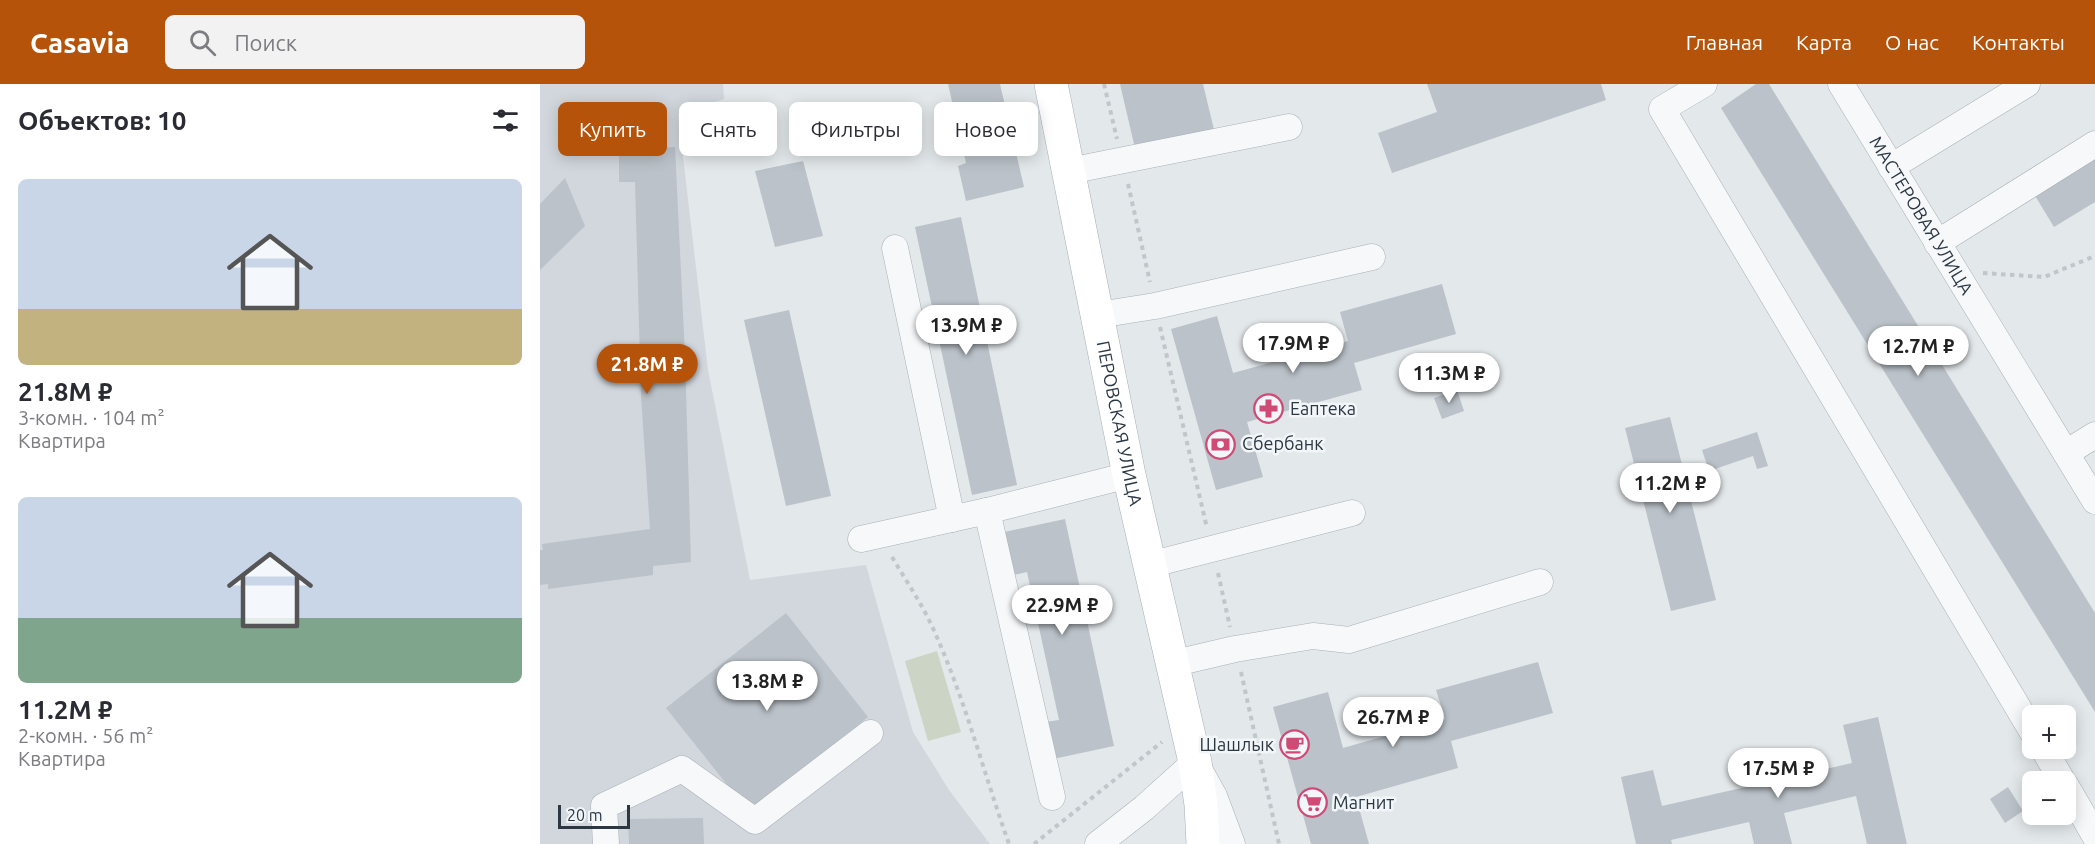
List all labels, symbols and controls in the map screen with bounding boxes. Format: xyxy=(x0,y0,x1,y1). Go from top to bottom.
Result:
search box xyxy=(165,15,585,69)
icon: search xyxy=(186,26,219,59)
text: Casavia xyxy=(30,27,129,58)
text: Поиск xyxy=(234,30,297,55)
text: Главная xyxy=(1686,30,1763,54)
text: Карта xyxy=(1796,30,1852,54)
text: О нас xyxy=(1885,30,1939,54)
text: Контакты xyxy=(1972,30,2065,54)
chip: Купить xyxy=(558,102,667,156)
chip: Снять xyxy=(679,102,777,156)
chip: Фильтры xyxy=(789,102,922,156)
chip: Новое xyxy=(934,102,1038,156)
icon: filters xyxy=(489,104,522,137)
text: Объектов: 10 xyxy=(18,106,186,135)
street label: МАСТЕРОВАЯ УЛИЦА xyxy=(1866,132,1978,298)
icon: home xyxy=(216,218,324,326)
pin: 13.9M ₽ xyxy=(911,305,1021,356)
text: 13.9M ₽ xyxy=(930,313,1002,336)
pin: 17.9M ₽ xyxy=(1238,323,1348,374)
pin: 12.7M ₽ xyxy=(1863,326,1973,377)
text: 17.9M ₽ xyxy=(1257,331,1329,354)
text: 12.7M ₽ xyxy=(1882,334,1954,357)
street label: ПЕРОВСКАЯ УЛИЦА xyxy=(1093,339,1147,508)
pin: 21.8M ₽ xyxy=(592,344,702,395)
text: 21.8M ₽ xyxy=(611,352,683,375)
pin: 11.3M ₽ xyxy=(1394,353,1504,404)
text: 11.3M ₽ xyxy=(1413,361,1485,384)
text: 21.8M ₽ xyxy=(18,377,112,406)
pharmacy icon: Еаптека xyxy=(1253,393,1285,425)
place label: Еаптека xyxy=(1290,398,1356,418)
text: 3-комн. · 104 m² xyxy=(18,406,165,429)
bank icon: Сбербанк xyxy=(1205,428,1237,460)
text: Квартира xyxy=(18,429,106,452)
place label: Сбербанк xyxy=(1242,433,1324,453)
pin: 11.2M ₽ xyxy=(1615,463,1725,514)
text: 11.2M ₽ xyxy=(1634,471,1706,494)
icon: home xyxy=(216,536,324,644)
pin: 22.9M ₽ xyxy=(1007,585,1117,636)
text: 22.9M ₽ xyxy=(1026,593,1098,616)
pin: 13.8M ₽ xyxy=(712,661,822,712)
text: 13.8M ₽ xyxy=(731,669,803,692)
text: 11.2M ₽ xyxy=(18,695,112,724)
pin: 26.7M ₽ xyxy=(1338,697,1448,748)
text: 26.7M ₽ xyxy=(1357,705,1429,728)
map controls xyxy=(2022,705,2076,825)
button: + xyxy=(2022,705,2076,759)
text: 2-комн. · 56 m² xyxy=(18,724,153,747)
cafe icon: Шашлык xyxy=(1279,729,1311,761)
place label: Шашлык xyxy=(1199,734,1274,754)
text: Квартира xyxy=(18,747,106,770)
pin: 17.5M ₽ xyxy=(1723,748,1833,799)
text: 17.5M ₽ xyxy=(1742,756,1814,779)
button: − xyxy=(2022,771,2076,825)
supermarket icon: Магнит xyxy=(1296,787,1328,819)
place label: Магнит xyxy=(1333,792,1394,812)
scale bar xyxy=(558,802,630,830)
text: 20 m xyxy=(567,806,603,824)

